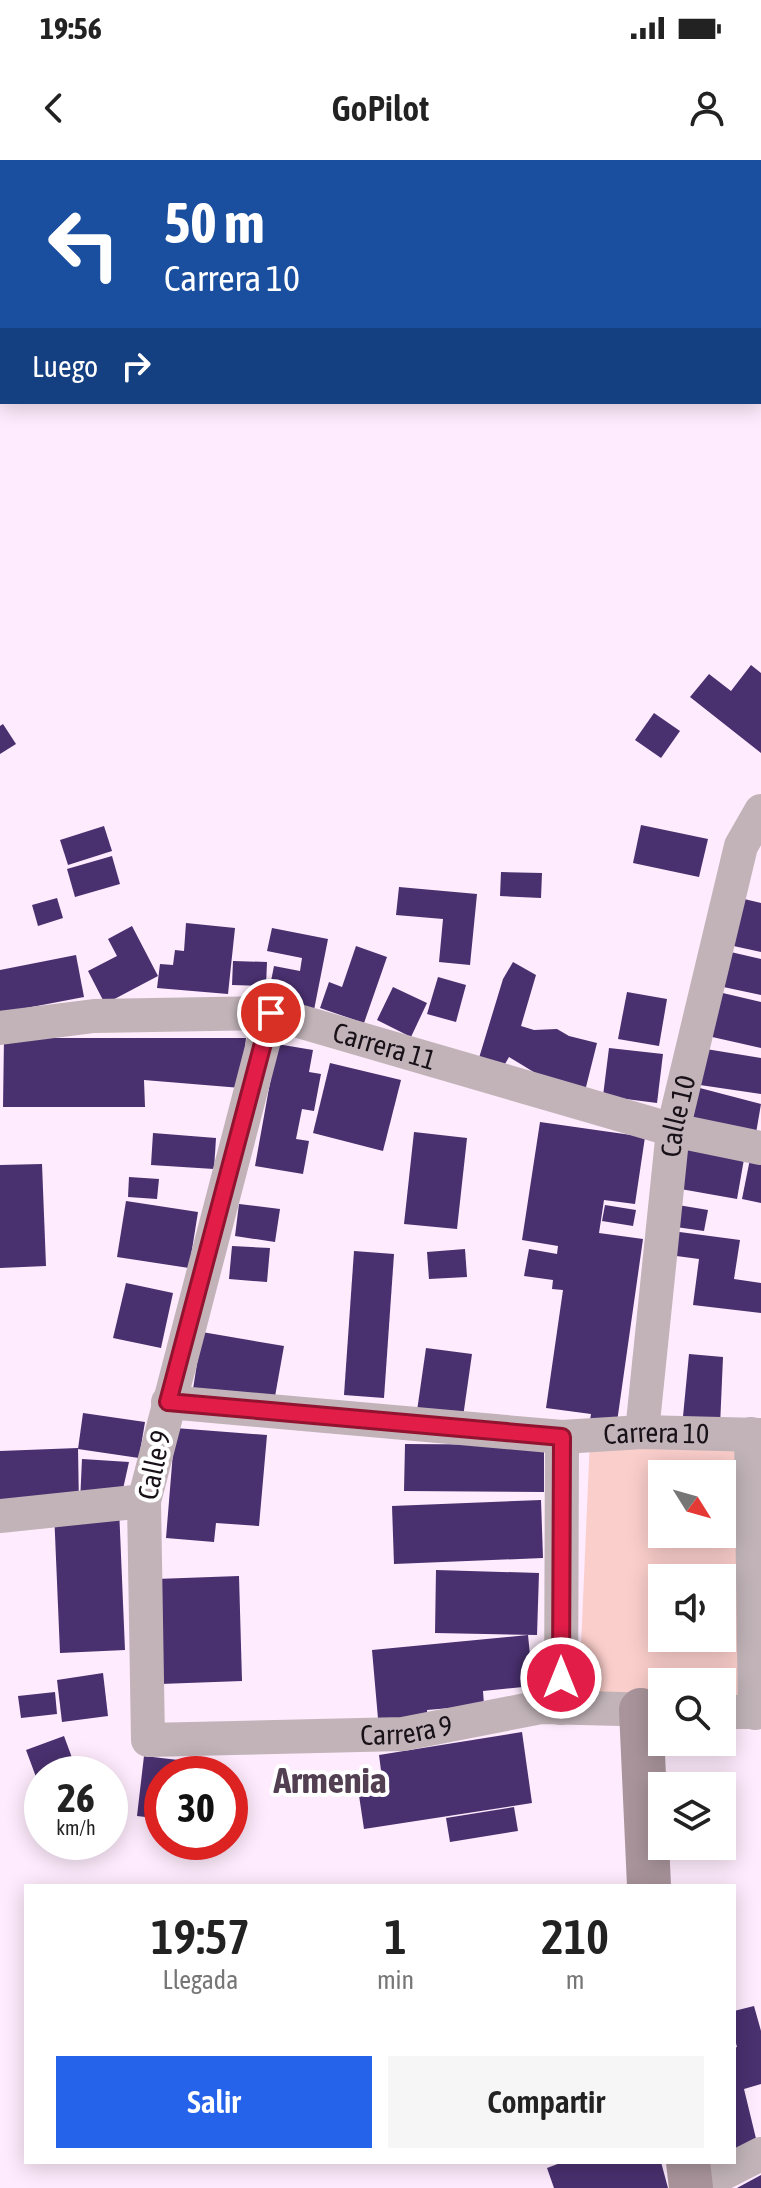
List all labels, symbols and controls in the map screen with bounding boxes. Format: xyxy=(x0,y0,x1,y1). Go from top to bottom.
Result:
text: 19:56 xyxy=(40,11,102,45)
icon: back xyxy=(32,86,76,130)
icon: person xyxy=(685,86,729,130)
text: GoPilot xyxy=(332,87,429,129)
text: 50 m xyxy=(164,191,265,255)
icon: left xyxy=(32,192,136,296)
text: Carrera 10 xyxy=(164,257,300,299)
icon: right xyxy=(114,344,158,388)
text: Luego xyxy=(32,349,98,383)
pin xyxy=(237,979,305,1047)
icon: arrive xyxy=(249,991,293,1035)
street label: Carrera 11 xyxy=(329,1016,440,1076)
street label: Calle 10 xyxy=(654,1072,702,1159)
street label: Carrera 10 xyxy=(602,1416,710,1450)
street label: Calle 9 xyxy=(131,1427,177,1503)
north arrow xyxy=(648,1460,736,1548)
map controls xyxy=(648,1460,736,1860)
button: sound xyxy=(648,1564,736,1652)
position arrow xyxy=(519,1636,603,1720)
button: search xyxy=(648,1668,736,1756)
street label: Carrera 9 xyxy=(360,1709,455,1751)
speed limit sign: 30 xyxy=(144,1756,248,1860)
district label: Armenia xyxy=(272,1759,387,1801)
button: layers xyxy=(648,1772,736,1860)
text: 26 xyxy=(57,1775,95,1820)
text: km/h xyxy=(56,1816,96,1839)
text: 19:57 xyxy=(151,1909,250,1964)
text: 1 xyxy=(384,1909,407,1964)
text: 210 xyxy=(541,1909,609,1964)
text: Llegada xyxy=(163,1965,238,1995)
text: min xyxy=(377,1965,414,1995)
text: m xyxy=(566,1965,584,1995)
button: Salir xyxy=(56,2056,372,2148)
button: Compartir xyxy=(388,2056,704,2148)

